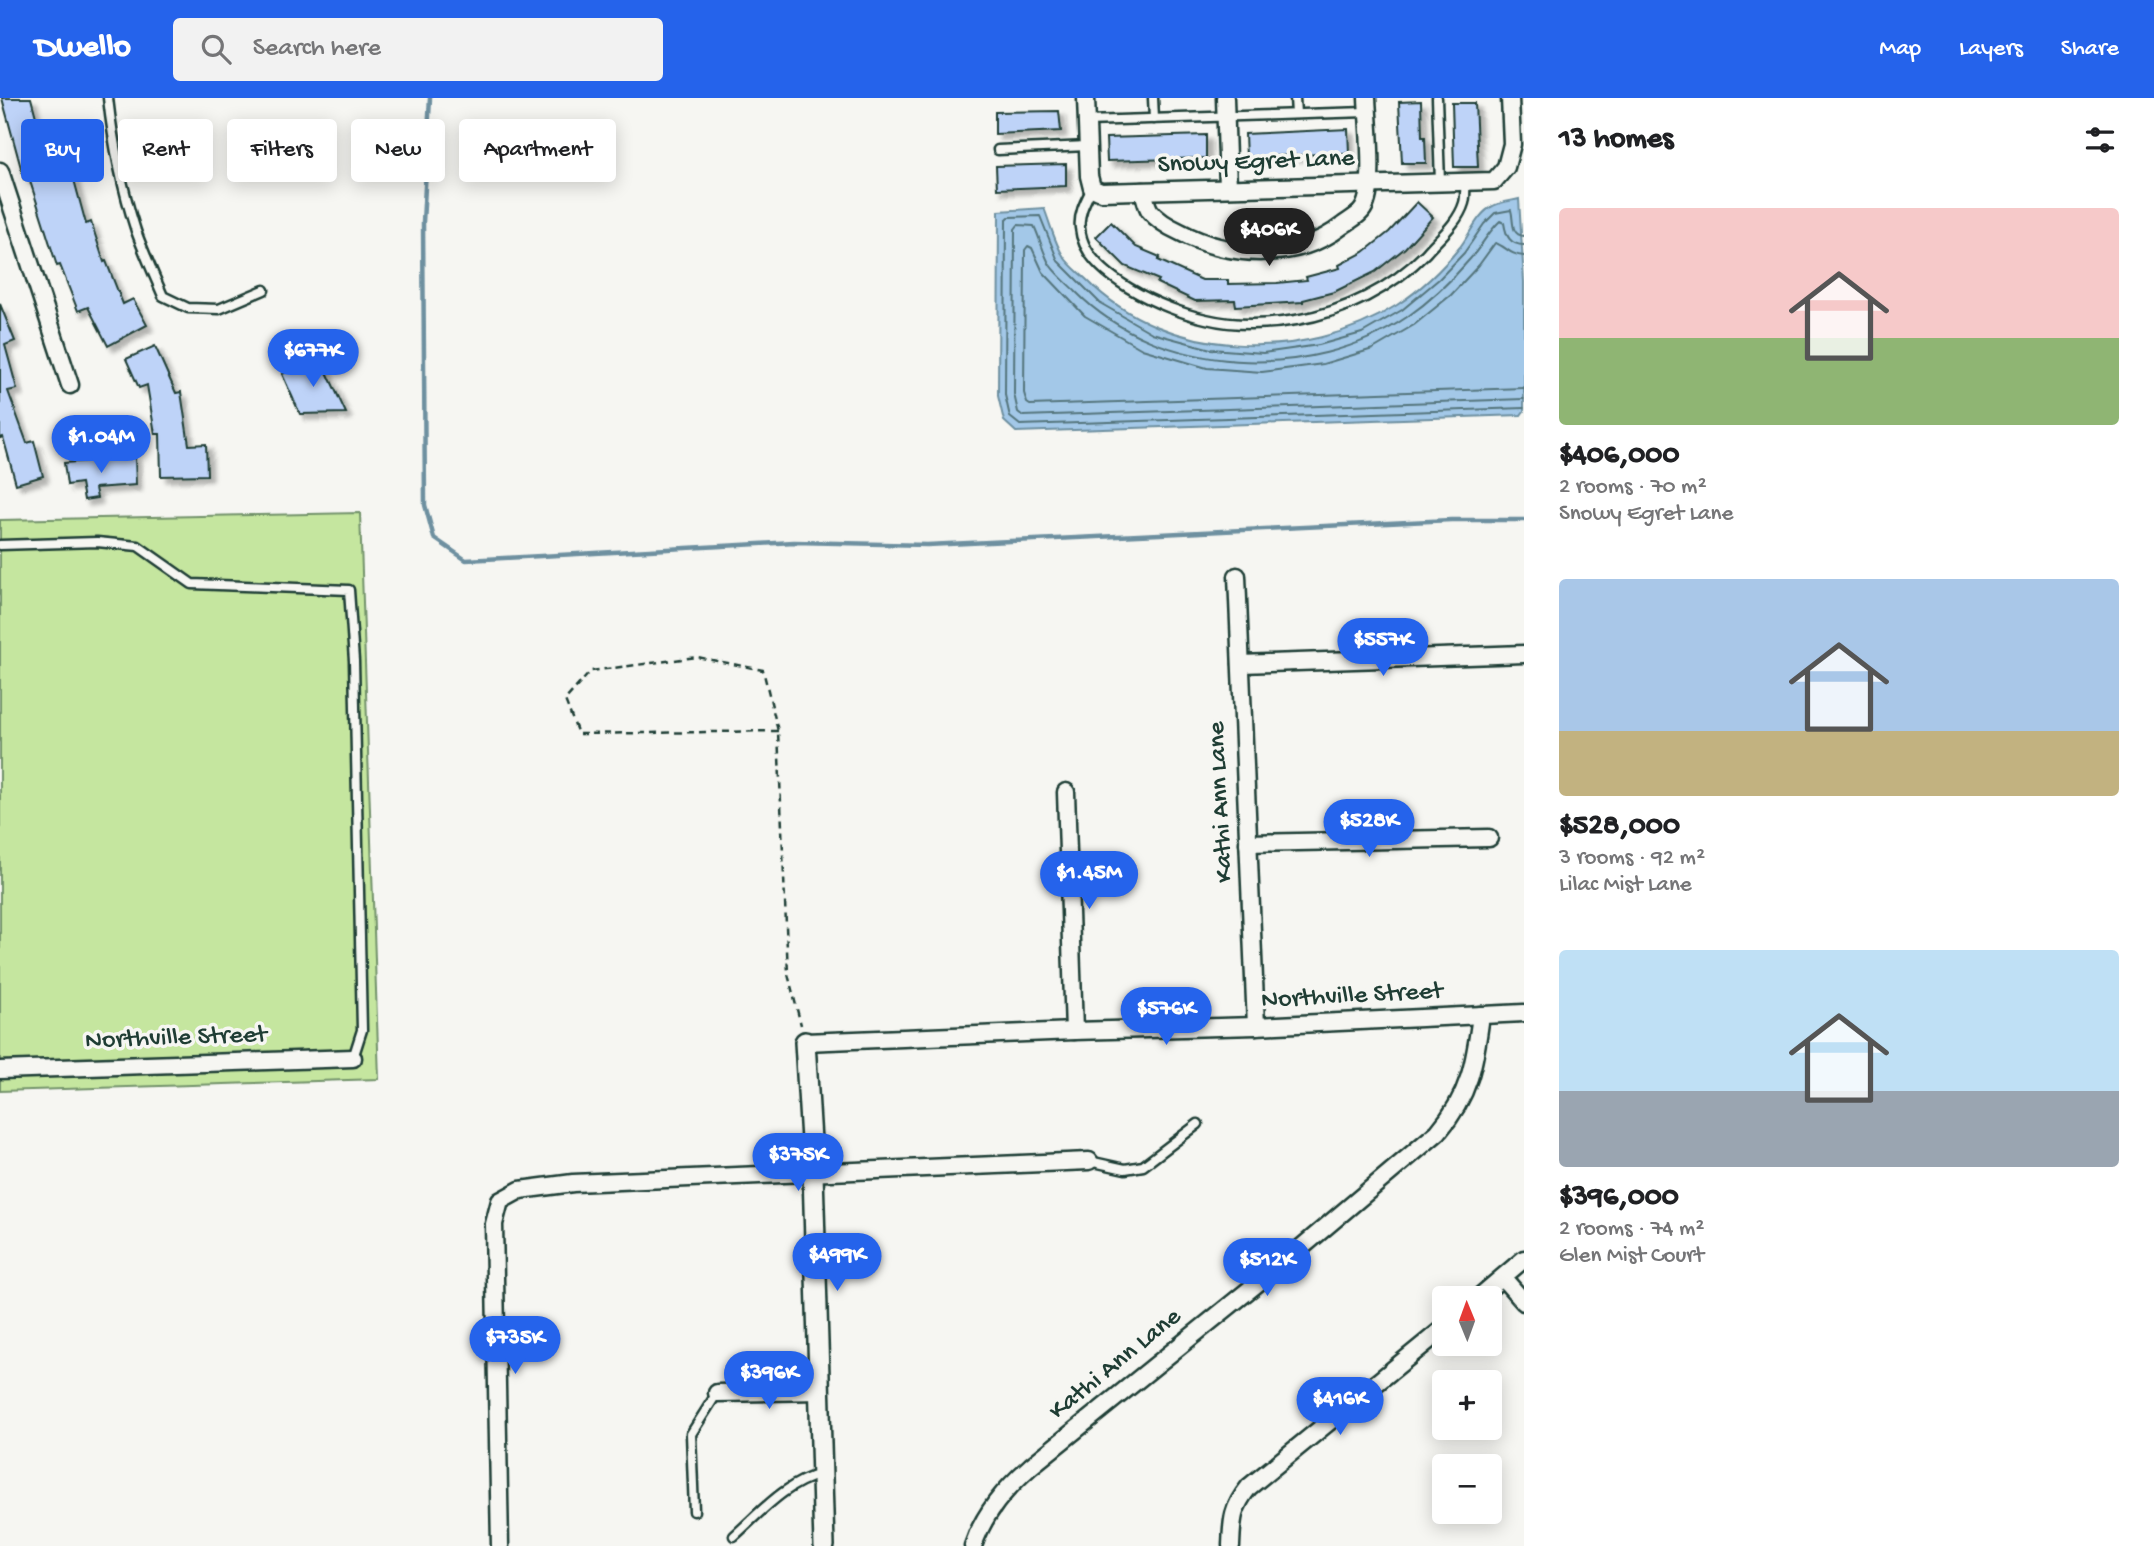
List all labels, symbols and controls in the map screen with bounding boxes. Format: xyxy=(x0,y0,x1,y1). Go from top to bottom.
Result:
search box xyxy=(173,18,663,81)
text: Dwello xyxy=(35,30,131,68)
icon: search xyxy=(197,30,235,68)
text: Search here xyxy=(253,34,381,65)
text: Map xyxy=(1879,35,1921,64)
text: Layers xyxy=(1959,35,2023,64)
text: Share xyxy=(2061,35,2119,64)
chip: Buy xyxy=(21,119,104,182)
chip: Rent xyxy=(118,119,213,182)
chip: Filters xyxy=(227,119,337,182)
chip: New xyxy=(351,119,445,182)
chip: Apartment xyxy=(459,119,616,182)
icon: filters xyxy=(2081,121,2119,159)
text: 13 homes xyxy=(1559,123,1673,158)
street label: Snowy Egret Lane xyxy=(1157,144,1356,182)
pin: $406K xyxy=(1220,208,1318,268)
text: $406K xyxy=(1240,217,1298,244)
icon: home xyxy=(1776,253,1902,379)
pin: $677K xyxy=(264,330,362,389)
text: $677K xyxy=(284,338,342,365)
pin: $1.04M xyxy=(44,416,158,475)
text: $1.04M xyxy=(68,424,134,451)
text: $406,000 xyxy=(1559,439,1679,474)
text: 2 rooms · 70 m² xyxy=(1559,474,1707,501)
text: Snowy Egret Lane xyxy=(1559,501,1733,528)
pin: $557K xyxy=(1334,618,1432,678)
icon: home xyxy=(1776,624,1902,750)
text: $557K xyxy=(1353,627,1413,654)
street label: Kathi Ann Lane xyxy=(1202,720,1242,883)
pin: $528K xyxy=(1320,800,1418,859)
text: $528K xyxy=(1340,808,1398,835)
text: $528,000 xyxy=(1559,810,1680,845)
text: 3 rooms · 92 m² xyxy=(1559,845,1705,872)
pin: $1.45M xyxy=(1032,852,1146,911)
text: $1.45M xyxy=(1056,860,1122,887)
text: Lilac Mist Lane xyxy=(1559,872,1692,899)
street label: Northville Street xyxy=(1260,977,1446,1017)
pin: $576K xyxy=(1117,988,1215,1047)
icon: home xyxy=(1776,995,1902,1121)
text: $576K xyxy=(1137,996,1195,1023)
street label: Northville Street xyxy=(85,1020,270,1058)
pin: $375K xyxy=(749,1134,847,1193)
text: $375K xyxy=(769,1142,828,1169)
text: $396,000 xyxy=(1559,1181,1679,1216)
text: 2 rooms · 74 m² xyxy=(1559,1216,1704,1243)
pin: $499K xyxy=(788,1234,886,1293)
pin: $512K xyxy=(1218,1238,1316,1298)
text: $499K xyxy=(809,1242,865,1269)
text: Glen Mist Court xyxy=(1559,1243,1704,1270)
text: $512K xyxy=(1239,1247,1295,1274)
north arrow xyxy=(1432,1286,1502,1356)
map controls xyxy=(1432,1286,1502,1524)
street label: Kathi Ann Lane xyxy=(1044,1302,1189,1428)
pin: $735K xyxy=(466,1316,564,1376)
text: $735K xyxy=(486,1325,545,1352)
pin: $396K xyxy=(720,1352,818,1411)
text: $396K xyxy=(740,1360,798,1387)
button: + xyxy=(1432,1370,1502,1440)
pin: $416K xyxy=(1291,1378,1389,1437)
text: $416K xyxy=(1313,1386,1367,1413)
button: − xyxy=(1432,1454,1502,1524)

